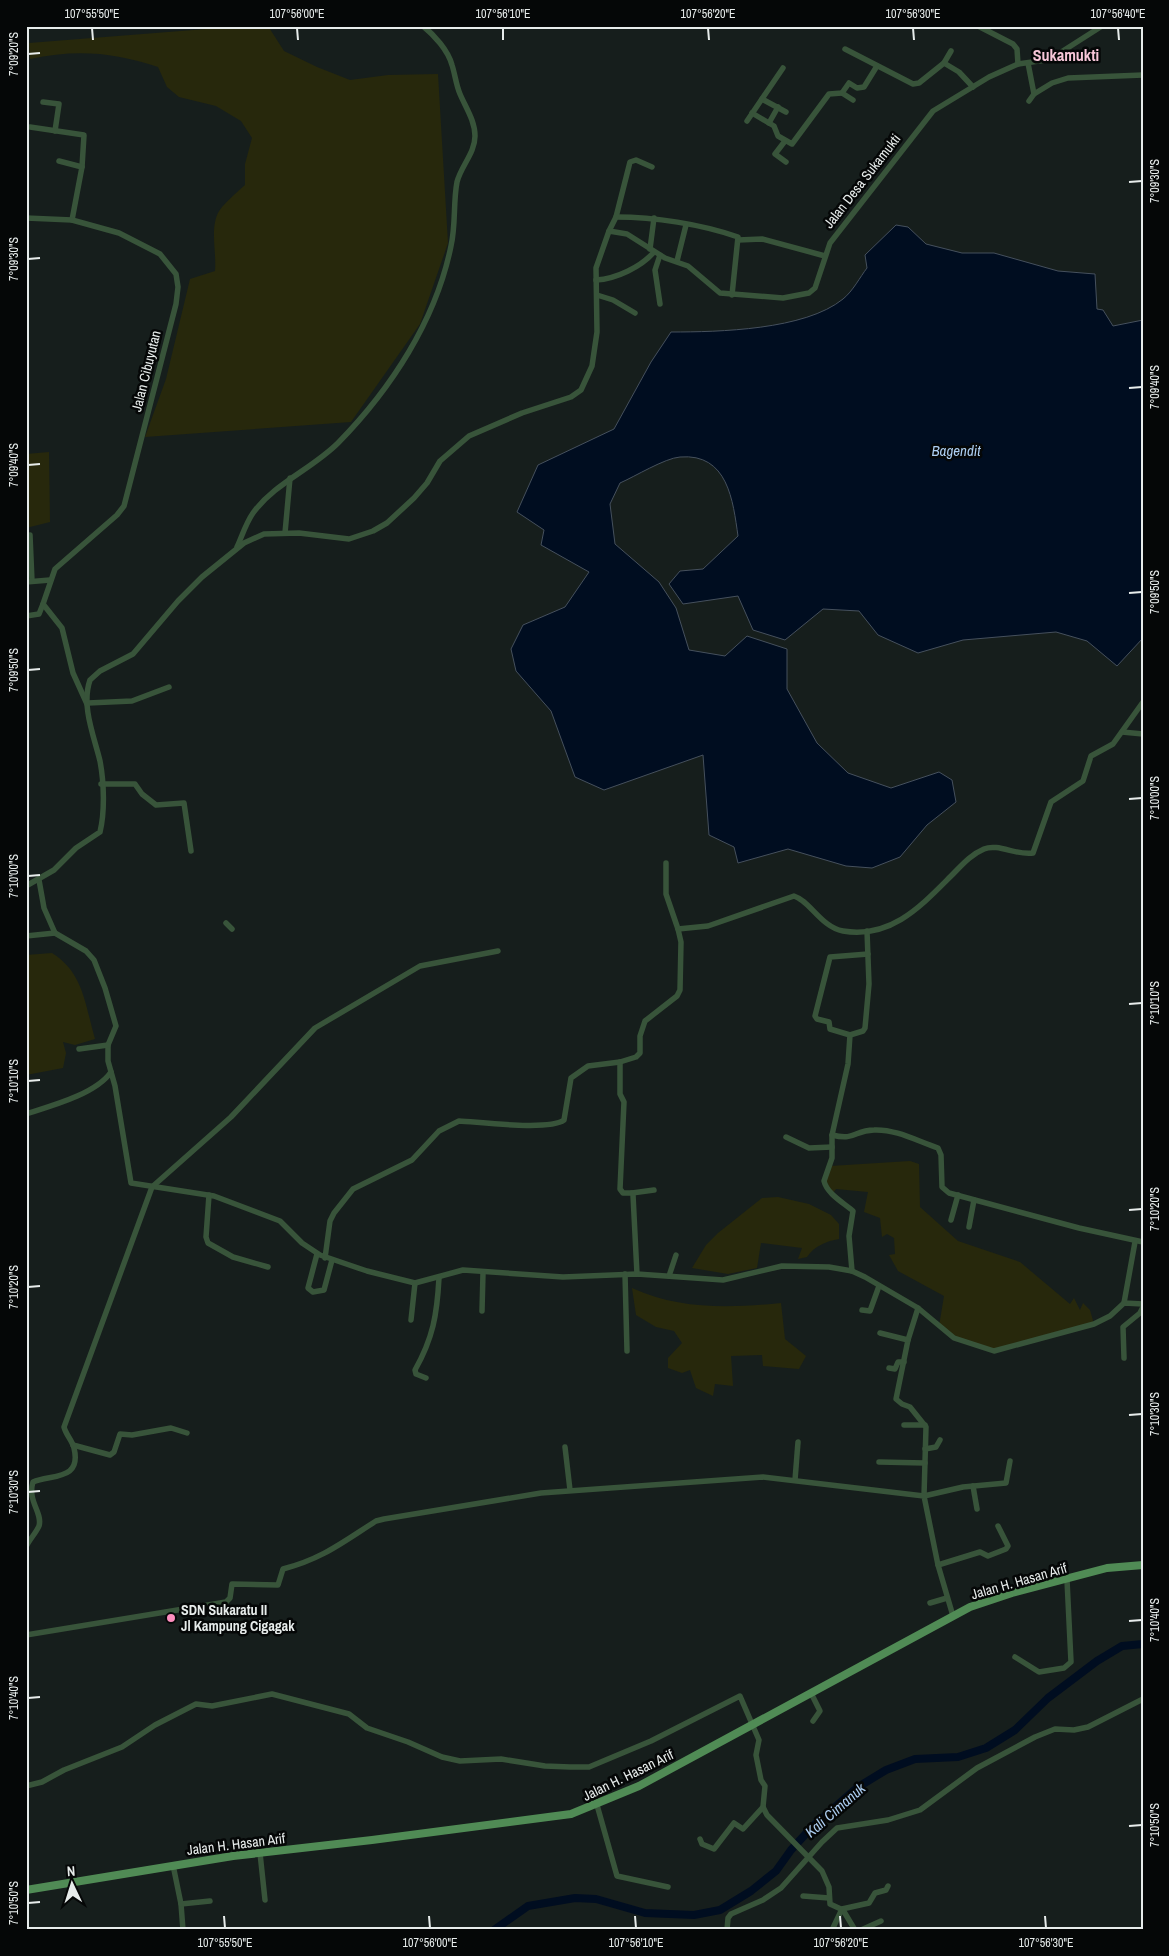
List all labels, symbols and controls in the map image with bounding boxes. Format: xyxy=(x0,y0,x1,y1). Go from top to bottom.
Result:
text: 107°55'50"E xyxy=(64,6,120,22)
text: 107°56'00"E xyxy=(269,6,325,22)
text: 107°56'10"E xyxy=(475,6,531,22)
text: 107°56'20"E xyxy=(680,6,736,22)
text: 107°56'30"E xyxy=(885,6,941,22)
text: 107°56'40"E xyxy=(1090,6,1146,22)
text: 7°09'20"S xyxy=(6,32,22,76)
district label: Sukamukti xyxy=(1033,44,1099,66)
street label: Jalan Desa Sukamukti xyxy=(820,130,904,232)
text: 7°09'30"S xyxy=(1147,159,1163,203)
text: 7°09'30"S xyxy=(6,237,22,281)
street label: Jalan Cibuyutan xyxy=(127,329,165,413)
text: 7°09'40"S xyxy=(1147,365,1163,409)
water label: Bagendit xyxy=(931,440,981,461)
text: 7°09'40"S xyxy=(6,443,22,487)
text: 7°09'50"S xyxy=(1147,570,1163,614)
text: 7°09'50"S xyxy=(6,648,22,692)
text: 7°10'00"S xyxy=(1147,776,1163,820)
text: 7°10'00"S xyxy=(6,854,22,898)
text: 7°10'10"S xyxy=(1147,981,1163,1025)
text: 7°10'10"S xyxy=(6,1059,22,1103)
text: 7°10'20"S xyxy=(1147,1187,1163,1231)
text: 7°10'20"S xyxy=(6,1265,22,1309)
text: 7°10'30"S xyxy=(1147,1392,1163,1436)
text: 7°10'30"S xyxy=(6,1470,22,1514)
street label: Jalan H. Hasan Arif xyxy=(969,1558,1070,1603)
text: 7°10'40"S xyxy=(1147,1598,1163,1642)
place label: SDN Sukaratu II Jl Kampung Cigagak xyxy=(181,1601,295,1635)
marker: SDN Sukaratu II Jl Kampung Cigagak xyxy=(165,1612,177,1624)
text: 7°10'40"S xyxy=(6,1676,22,1720)
street label: Jalan H. Hasan Arif xyxy=(580,1745,677,1805)
water label: Kali Cimanuk xyxy=(800,1777,870,1842)
text: 7°10'50"S xyxy=(1147,1803,1163,1847)
street label: Jalan H. Hasan Arif xyxy=(186,1829,287,1859)
north arrow xyxy=(48,1858,98,1908)
text: N xyxy=(66,1862,76,1880)
text: 7°10'50"S xyxy=(6,1881,22,1925)
text: 107°55'50"E xyxy=(197,1935,253,1951)
text: 107°56'00"E xyxy=(402,1935,458,1951)
text: 107°56'10"E xyxy=(608,1935,664,1951)
text: 107°56'20"E xyxy=(813,1935,869,1951)
text: 107°56'30"E xyxy=(1018,1935,1074,1951)

